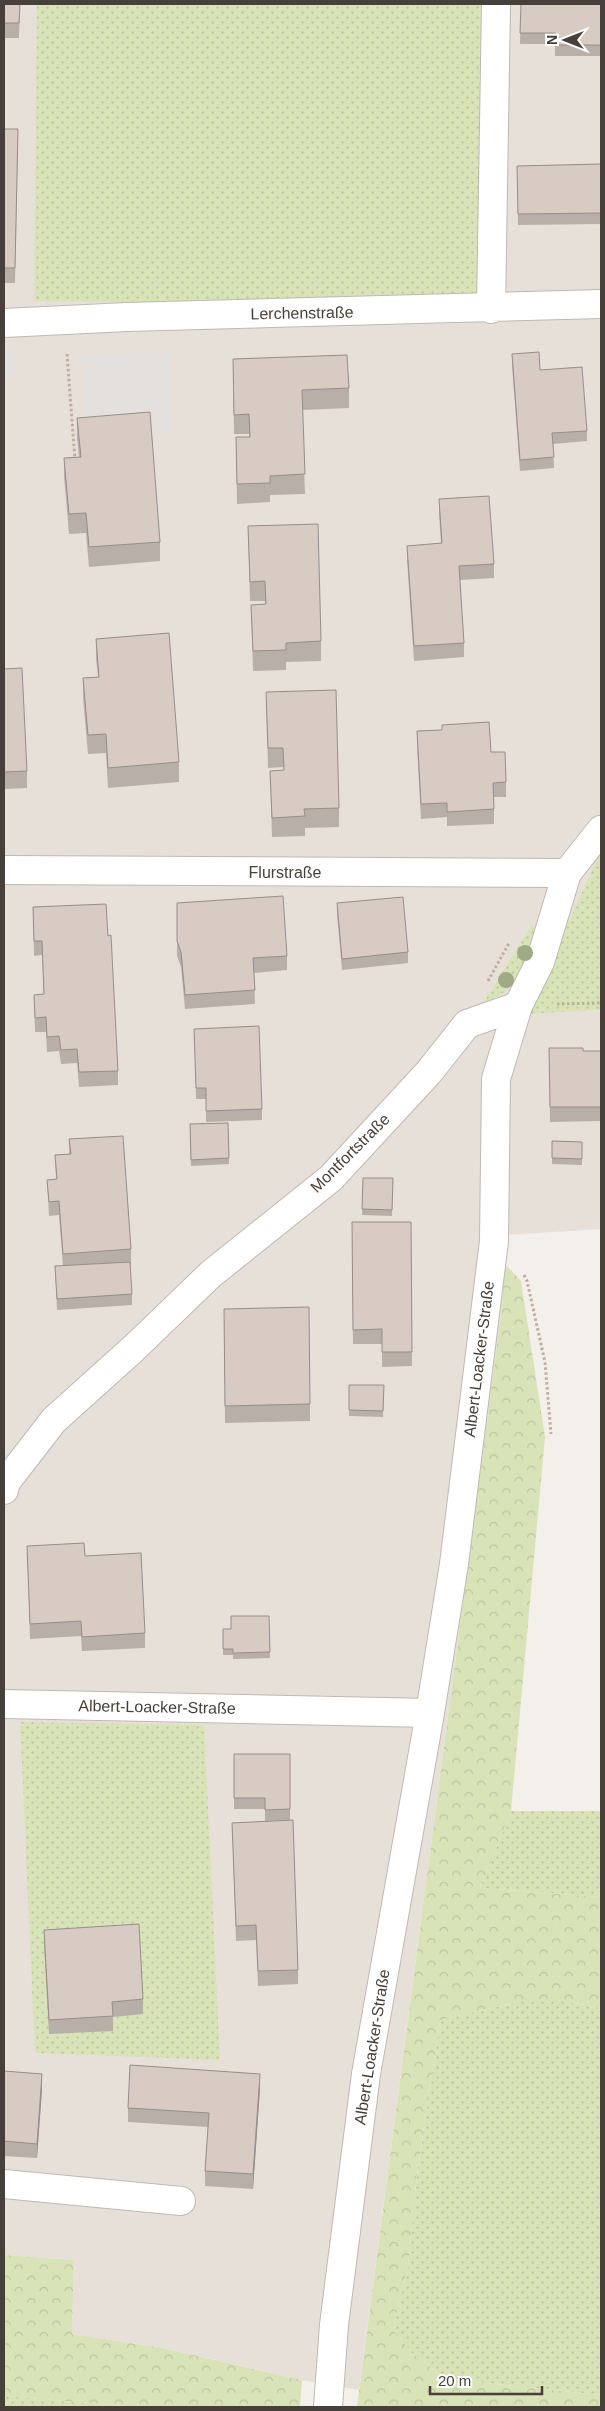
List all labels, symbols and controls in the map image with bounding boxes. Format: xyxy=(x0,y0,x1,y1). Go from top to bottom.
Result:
north arrow xyxy=(540,15,590,65)
text: N xyxy=(544,35,560,45)
street label: Lerchenstraße xyxy=(250,304,354,322)
street label: Flurstraße xyxy=(249,864,322,881)
street label: Montfortstraße xyxy=(307,1110,393,1196)
street label: Albert-Loacker-Straße xyxy=(461,1280,497,1438)
street label: Albert-Loacker-Straße xyxy=(78,1697,236,1717)
street label: Albert-Loacker-Straße xyxy=(351,1968,393,2126)
scale bar xyxy=(430,2364,542,2396)
text: 20 m xyxy=(438,2372,471,2389)

